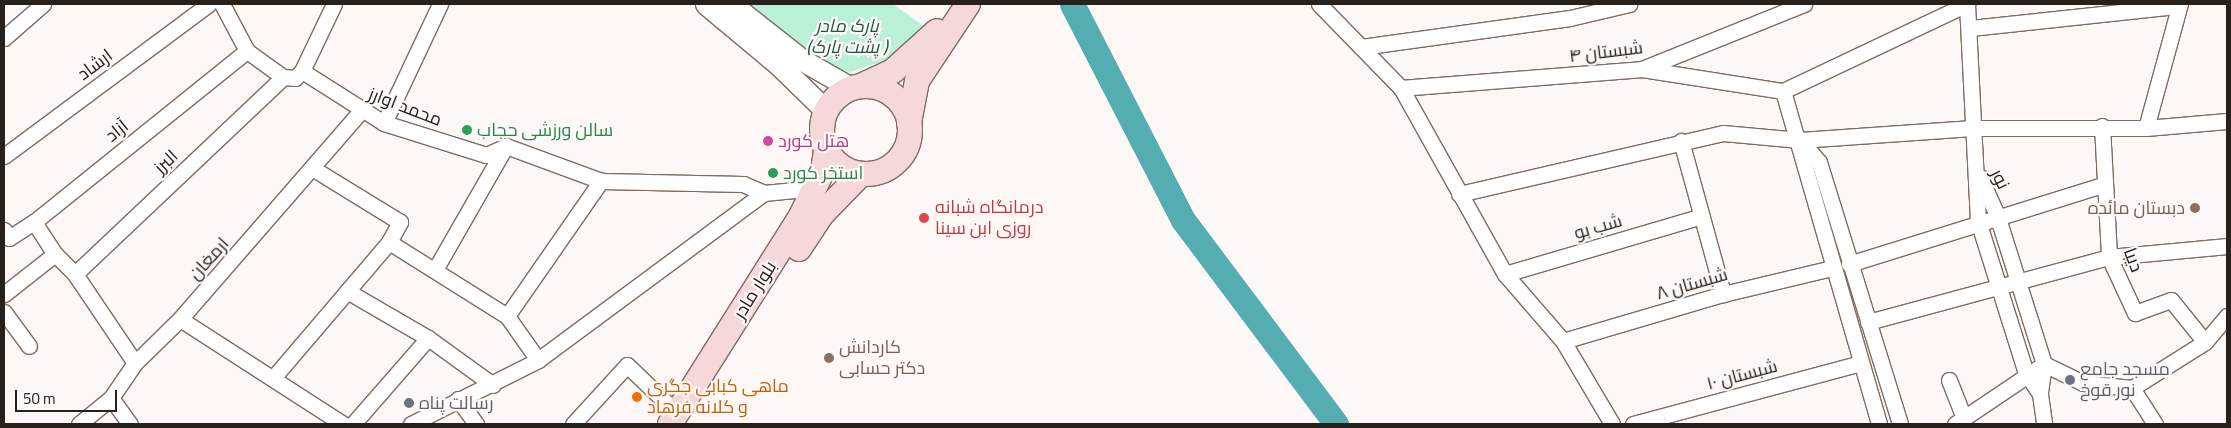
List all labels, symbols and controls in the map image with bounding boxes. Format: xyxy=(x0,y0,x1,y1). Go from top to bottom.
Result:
park label: پارک مادر (پشت پارک ) xyxy=(806,16,888,58)
street label: شبستان ۴ xyxy=(1568,37,1644,67)
street label: ارشاد xyxy=(73,45,117,85)
street label: محمد اوارز xyxy=(365,83,445,131)
street label: آزاد xyxy=(101,115,133,147)
place label: سالن ورزشی حجاب xyxy=(477,119,613,141)
marker: سالن ورزشی حجاب xyxy=(461,124,473,136)
place label: هتل کورد xyxy=(778,130,849,152)
marker: هتل کورد xyxy=(762,135,774,147)
street label: البرز xyxy=(149,146,183,178)
place label: استخر کورد xyxy=(783,162,863,184)
street label: نور xyxy=(1986,165,2014,193)
marker: استخر کورد xyxy=(767,167,779,179)
place label: درمانگاه شبانه روزی ابن سینا xyxy=(935,197,1043,240)
place label: دبستان مائده xyxy=(2088,197,2185,219)
marker: دبستان مائده xyxy=(2189,202,2201,214)
street label: شب بو xyxy=(1572,210,1624,244)
marker: درمانگاه شبانه روزی ابن سینا xyxy=(917,211,931,225)
street label: ارمغان xyxy=(184,233,234,285)
street label: دیبا xyxy=(2119,245,2147,275)
street label: بلوار مادر xyxy=(729,257,781,323)
street label: شبستان ۸ xyxy=(1654,263,1730,305)
place label: کاردانش دکتر حسابی xyxy=(839,337,925,379)
marker: کاردانش دکتر حسابی xyxy=(823,352,835,364)
street label: شبستان ۱۰ xyxy=(1704,355,1780,395)
place label: مسجد جامع نور قوخ xyxy=(2080,359,2170,402)
marker: مسجد جامع نور قوخ xyxy=(2064,374,2076,386)
place label: ماهی کبابی جگری و کلانه فرهاد xyxy=(647,376,789,418)
scale bar xyxy=(18,380,120,412)
text: 50 m xyxy=(23,384,56,413)
marker: ماهی کبابی جگری و کلانه فرهاد xyxy=(631,391,643,403)
place label: رسالت پناه xyxy=(419,392,493,414)
marker: رسالت پناه xyxy=(403,397,415,409)

